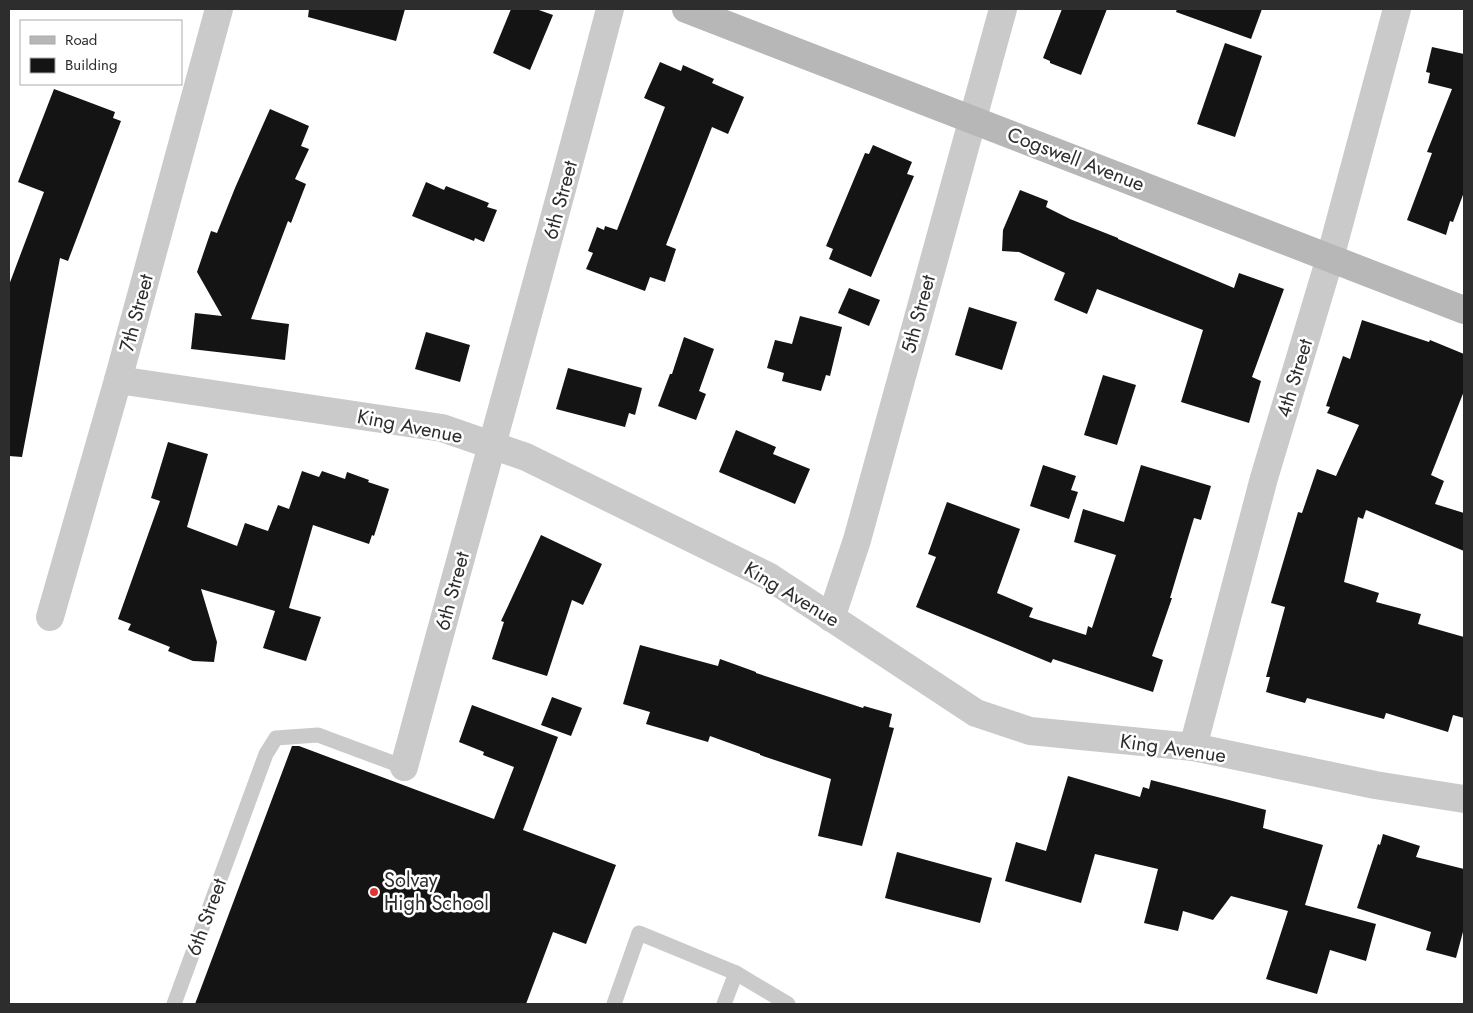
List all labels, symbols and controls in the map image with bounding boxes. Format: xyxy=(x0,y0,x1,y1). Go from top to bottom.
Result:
legend xyxy=(20,20,182,85)
text: Road xyxy=(65,29,97,51)
text: Building xyxy=(65,54,117,76)
street label: Cogswell Avenue xyxy=(1003,120,1149,199)
street label: 6th Street xyxy=(536,157,585,243)
street label: 7th Street xyxy=(112,271,161,355)
street label: 5th Street xyxy=(894,271,943,357)
street label: 4th Street xyxy=(1269,335,1320,421)
street label: King Avenue xyxy=(355,402,465,451)
street label: 6th Street xyxy=(428,548,477,634)
street label: King Avenue xyxy=(739,555,845,634)
street label: King Avenue xyxy=(1118,727,1228,770)
place label: Solvay High School xyxy=(384,866,489,918)
street label: 6th Street xyxy=(179,874,234,960)
marker: Solvay High School xyxy=(368,886,380,898)

